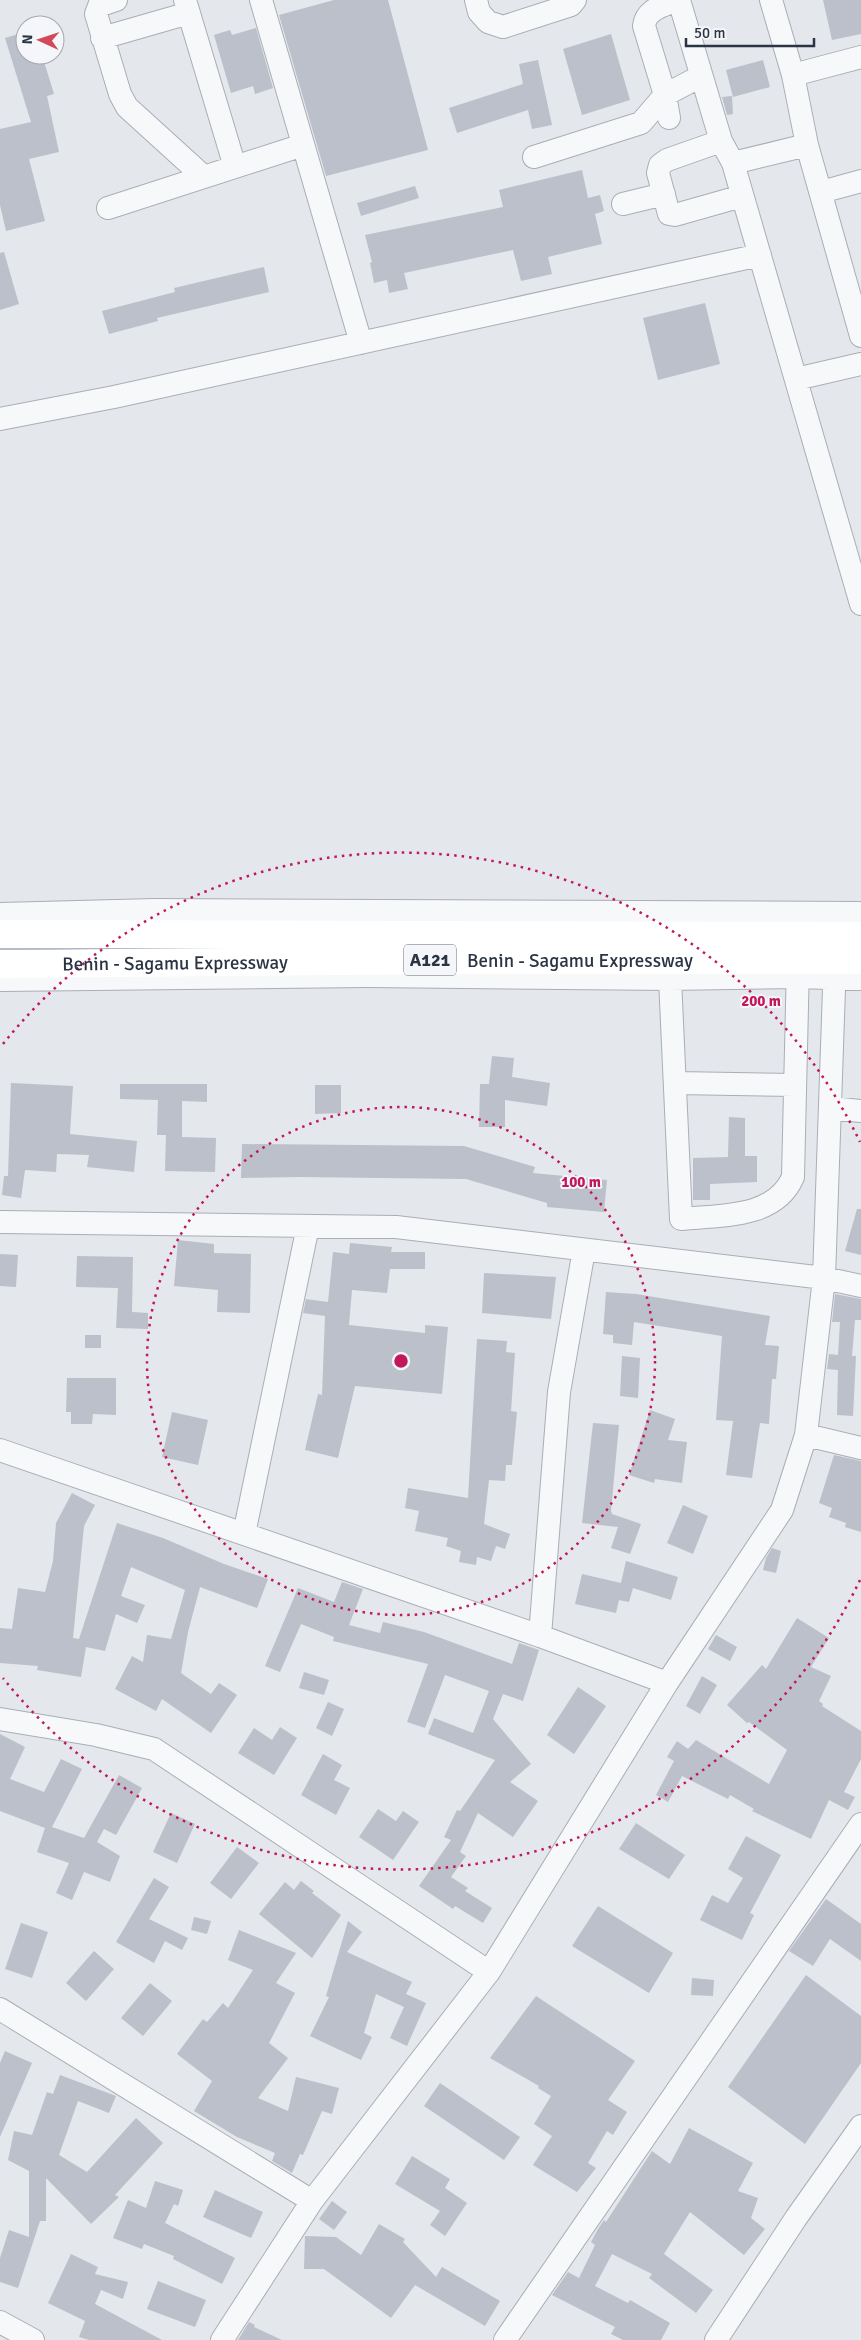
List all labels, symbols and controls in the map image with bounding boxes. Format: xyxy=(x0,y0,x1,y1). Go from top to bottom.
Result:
north arrow xyxy=(15,15,65,65)
scale bar xyxy=(686,15,814,47)
text: 50 m xyxy=(694,24,725,42)
text: N xyxy=(19,34,36,45)
road number: A121 xyxy=(404,944,456,976)
street label: Benin - Sagamu Expressway xyxy=(467,949,693,973)
street label: Benin - Sagamu Expressway xyxy=(62,950,288,976)
text: 200 m xyxy=(741,992,781,1010)
text: 100 m xyxy=(561,1173,601,1191)
centre of rings xyxy=(392,1352,410,1370)

